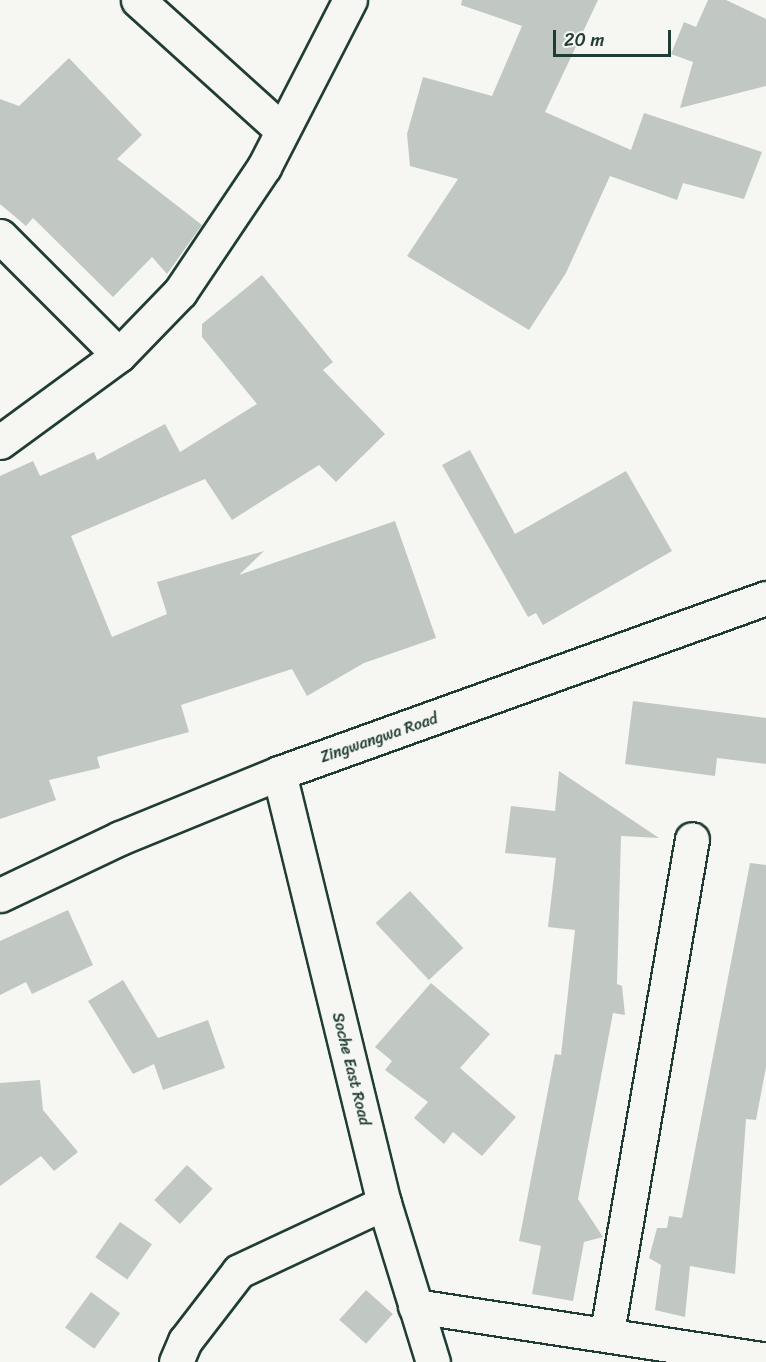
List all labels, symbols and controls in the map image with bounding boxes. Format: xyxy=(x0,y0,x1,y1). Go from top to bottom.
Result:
scale bar xyxy=(556,18,674,56)
text: 20 m xyxy=(564,24,604,56)
street label: Zingwangwa Road xyxy=(318,709,440,767)
street label: Soche East Road xyxy=(328,1010,374,1128)

